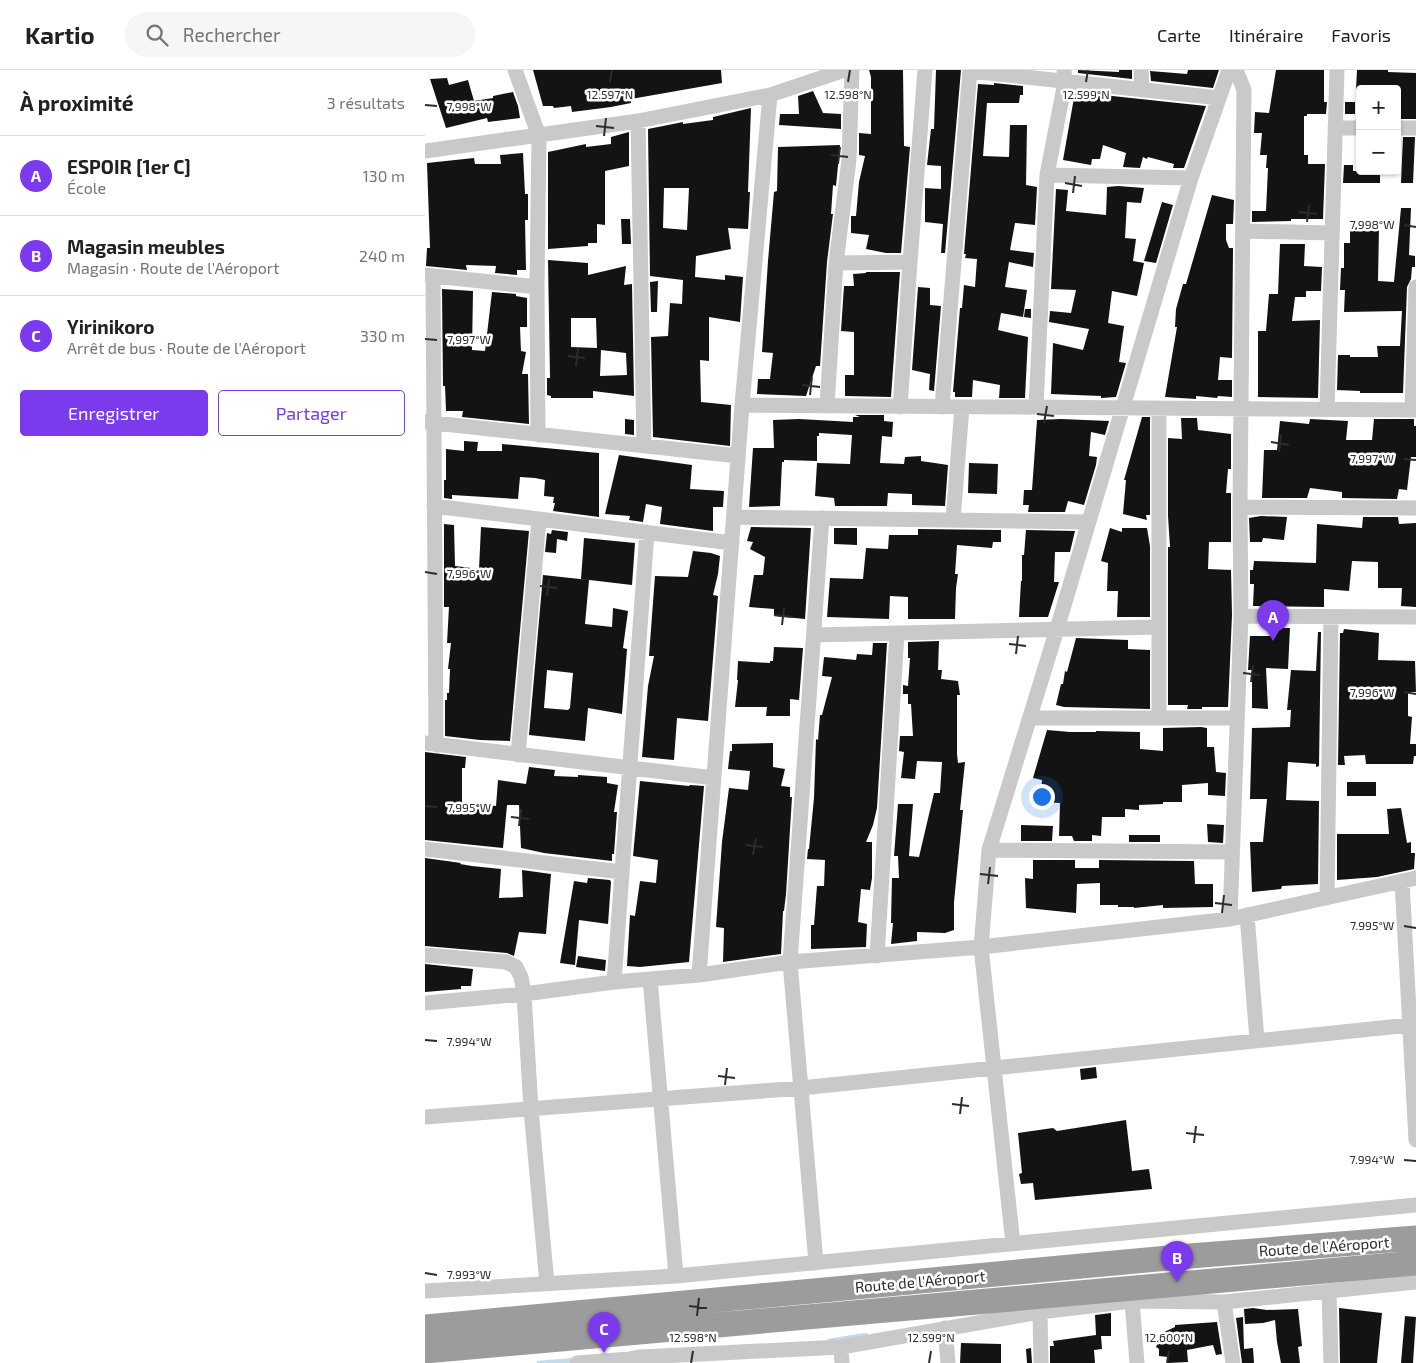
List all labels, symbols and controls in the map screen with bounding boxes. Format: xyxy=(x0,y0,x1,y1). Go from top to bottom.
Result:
search box xyxy=(125,12,475,57)
text: Kartio xyxy=(25,20,95,49)
icon: search xyxy=(143,21,171,49)
text: Rechercher xyxy=(183,23,281,46)
text: Carte xyxy=(1157,24,1201,46)
text: Itinéraire xyxy=(1229,24,1303,46)
text: Favoris xyxy=(1331,24,1391,46)
map controls xyxy=(1356,85,1401,175)
button: + xyxy=(1356,85,1401,130)
text: 12.597°N xyxy=(587,87,633,101)
text: 12.598°N xyxy=(824,87,872,101)
text: 12.599°N xyxy=(1062,87,1110,101)
text: À proximité xyxy=(20,90,134,115)
text: 3 résultats xyxy=(327,93,405,112)
text: 7.998°W xyxy=(446,99,492,113)
button: − xyxy=(1356,130,1401,175)
text: ESPOIR [1er C] xyxy=(67,155,191,178)
text: A xyxy=(31,166,41,185)
text: 130 m xyxy=(363,166,405,185)
text: École xyxy=(67,178,106,197)
text: 7.998°W xyxy=(1349,217,1395,231)
text: Magasin meubles xyxy=(67,235,225,258)
text: B xyxy=(31,246,41,265)
text: 240 m xyxy=(359,246,405,265)
text: Magasin · Route de l'Aéroport xyxy=(67,258,279,277)
text: Yirinikoro xyxy=(67,315,155,338)
text: C xyxy=(31,326,41,345)
text: 330 m xyxy=(360,326,405,345)
text: 7.997°W xyxy=(447,332,491,346)
text: Arrêt de bus · Route de l'Aéroport xyxy=(67,338,306,357)
button: Enregistrer xyxy=(20,390,208,436)
button: Partager xyxy=(218,390,405,436)
text: 7.997°W xyxy=(1350,451,1394,465)
text: 7.996°W xyxy=(447,566,491,580)
pin: A xyxy=(1257,600,1289,641)
text: 7.996°W xyxy=(1350,685,1394,699)
your location xyxy=(1029,784,1055,810)
text: 7.995°W xyxy=(447,800,491,814)
text: 7.995°W xyxy=(1350,918,1394,932)
text: 7.994°W xyxy=(446,1034,492,1048)
text: 7.994°W xyxy=(1349,1152,1395,1166)
street label: Route de l'Aéroport xyxy=(1258,1232,1390,1260)
pin: B xyxy=(1161,1241,1193,1282)
street label: Route de l'Aéroport xyxy=(854,1266,986,1296)
text: 7.993°W xyxy=(447,1267,491,1281)
pin: C xyxy=(588,1312,620,1353)
text: 12.598°N xyxy=(669,1330,717,1344)
text: 12.599°N xyxy=(907,1330,955,1344)
text: 12.600°N xyxy=(1145,1330,1193,1344)

